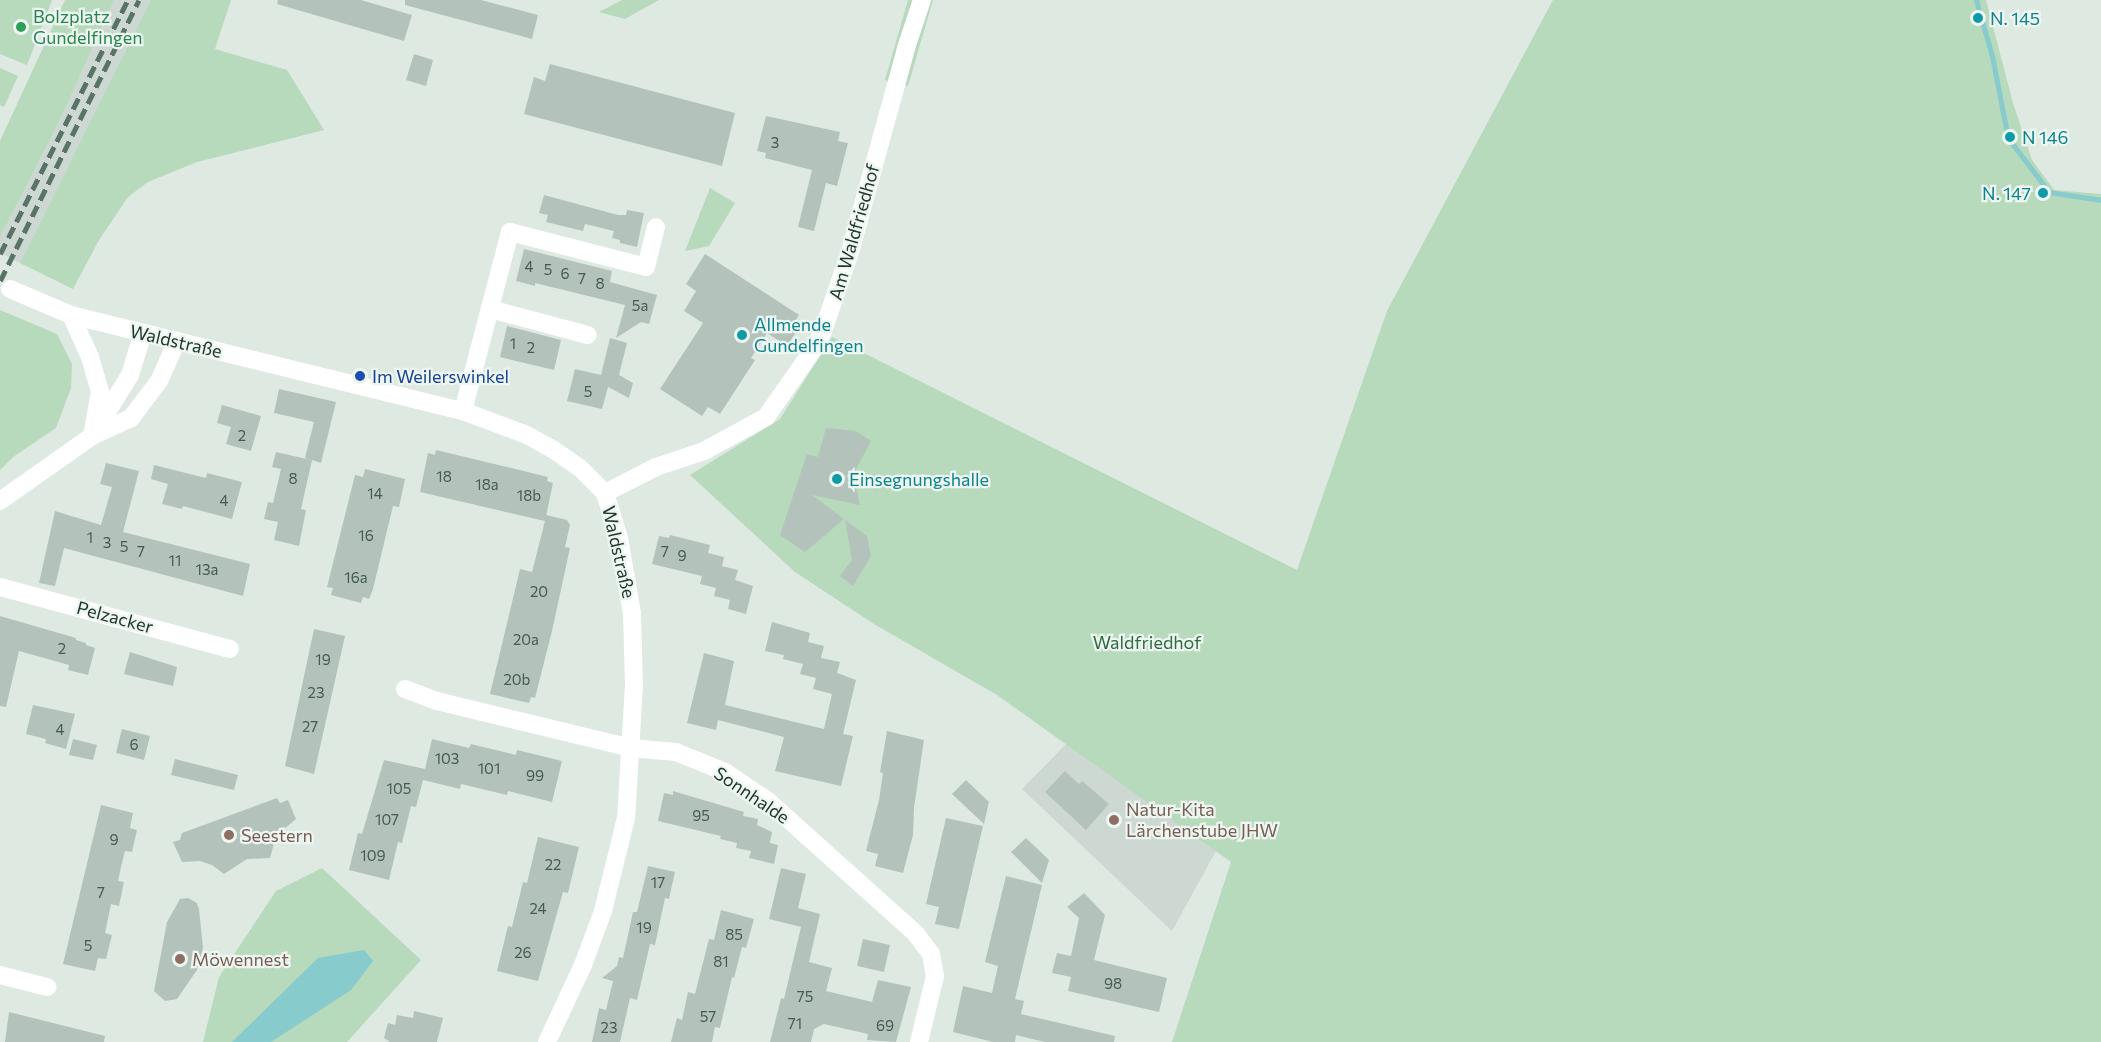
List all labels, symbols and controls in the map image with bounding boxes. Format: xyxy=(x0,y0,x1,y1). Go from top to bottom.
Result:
place label: Bolzplatz Gundelfingen xyxy=(33,6,142,48)
place label: N. 145 xyxy=(1990,7,2040,29)
marker: N. 145 xyxy=(1971,11,1985,25)
marker: Bolzplatz Gundelfingen xyxy=(14,20,28,34)
place label: N 146 xyxy=(2022,126,2068,148)
marker: N 146 xyxy=(2003,130,2017,144)
house number: 3 xyxy=(771,134,779,152)
street label: Am Waldfriedhof xyxy=(824,162,884,302)
place label: N. 147 xyxy=(1982,182,2031,204)
marker: N. 147 xyxy=(2036,186,2050,200)
house number: 4 xyxy=(525,258,533,276)
house number: 5 xyxy=(544,261,552,279)
house number: 6 xyxy=(560,265,570,283)
house number: 7 xyxy=(578,270,586,288)
house number: 8 xyxy=(595,275,605,293)
house number: 5a xyxy=(632,297,648,315)
place label: Allmende Gundelfingen xyxy=(754,314,863,356)
street label: Waldstraße xyxy=(128,320,224,362)
marker: Allmende Gundelfingen xyxy=(735,328,749,342)
house number: 1 xyxy=(510,335,516,353)
house number: 2 xyxy=(527,339,535,357)
place label: Im Weilerswinkel xyxy=(372,365,509,387)
marker: Im Weilerswinkel xyxy=(353,369,367,383)
house number: 5 xyxy=(584,383,592,401)
house number: 2 xyxy=(238,427,246,445)
house number: 18 xyxy=(436,468,452,486)
place label: Einsegnungshalle xyxy=(849,468,989,490)
house number: 8 xyxy=(288,470,298,488)
marker: Einsegnungshalle xyxy=(830,472,844,486)
house number: 18a xyxy=(475,476,499,494)
house number: 14 xyxy=(367,485,383,503)
house number: 18b xyxy=(517,487,541,505)
house number: 4 xyxy=(220,492,228,510)
street label: Waldstraße xyxy=(598,504,640,600)
house number: 16 xyxy=(358,527,374,545)
house number: 1 xyxy=(87,529,93,547)
house number: 3 xyxy=(103,534,111,552)
house number: 5 xyxy=(120,538,128,556)
house number: 7 xyxy=(137,543,145,561)
house number: 7 xyxy=(661,543,669,561)
house number: 9 xyxy=(677,547,687,565)
house number: 11 xyxy=(169,552,181,570)
house number: 13a xyxy=(196,561,218,579)
house number: 16a xyxy=(344,569,368,587)
house number: 20 xyxy=(530,583,548,601)
street label: Pelzacker xyxy=(74,596,156,638)
house number: 20a xyxy=(513,631,539,649)
park label: Waldfriedhof xyxy=(1093,631,1201,653)
house number: 2 xyxy=(58,640,66,658)
house number: 19 xyxy=(315,651,331,669)
house number: 20b xyxy=(504,671,530,689)
house number: 23 xyxy=(308,684,324,702)
house number: 27 xyxy=(302,718,318,736)
house number: 4 xyxy=(56,721,64,739)
house number: 6 xyxy=(129,736,139,754)
house number: 103 xyxy=(435,750,459,768)
house number: 101 xyxy=(478,760,500,778)
street label: Sonnhalde xyxy=(710,762,794,828)
house number: 99 xyxy=(526,767,544,785)
house number: 105 xyxy=(387,780,411,798)
place label: Natur-Kita Lärchenstube JHW xyxy=(1126,799,1278,842)
house number: 95 xyxy=(692,807,710,825)
house number: 107 xyxy=(375,811,399,829)
marker: Natur-Kita Lärchenstube JHW xyxy=(1107,813,1121,827)
place label: Seestern xyxy=(241,824,313,846)
marker: Seestern xyxy=(222,828,236,842)
house number: 9 xyxy=(109,831,119,849)
house number: 109 xyxy=(360,847,386,865)
house number: 22 xyxy=(545,856,561,874)
house number: 17 xyxy=(651,874,665,892)
house number: 7 xyxy=(97,884,105,902)
house number: 24 xyxy=(529,900,547,918)
house number: 19 xyxy=(636,919,652,937)
house number: 85 xyxy=(725,926,743,944)
house number: 5 xyxy=(84,937,92,955)
house number: 26 xyxy=(514,944,532,962)
place label: Möwennest xyxy=(192,948,289,970)
marker: Möwennest xyxy=(173,952,187,966)
house number: 81 xyxy=(713,953,729,971)
house number: 98 xyxy=(1104,975,1122,993)
house number: 75 xyxy=(797,988,813,1006)
house number: 57 xyxy=(700,1008,716,1026)
house number: 71 xyxy=(788,1015,802,1033)
house number: 69 xyxy=(876,1017,894,1035)
house number: 23 xyxy=(601,1019,617,1037)

